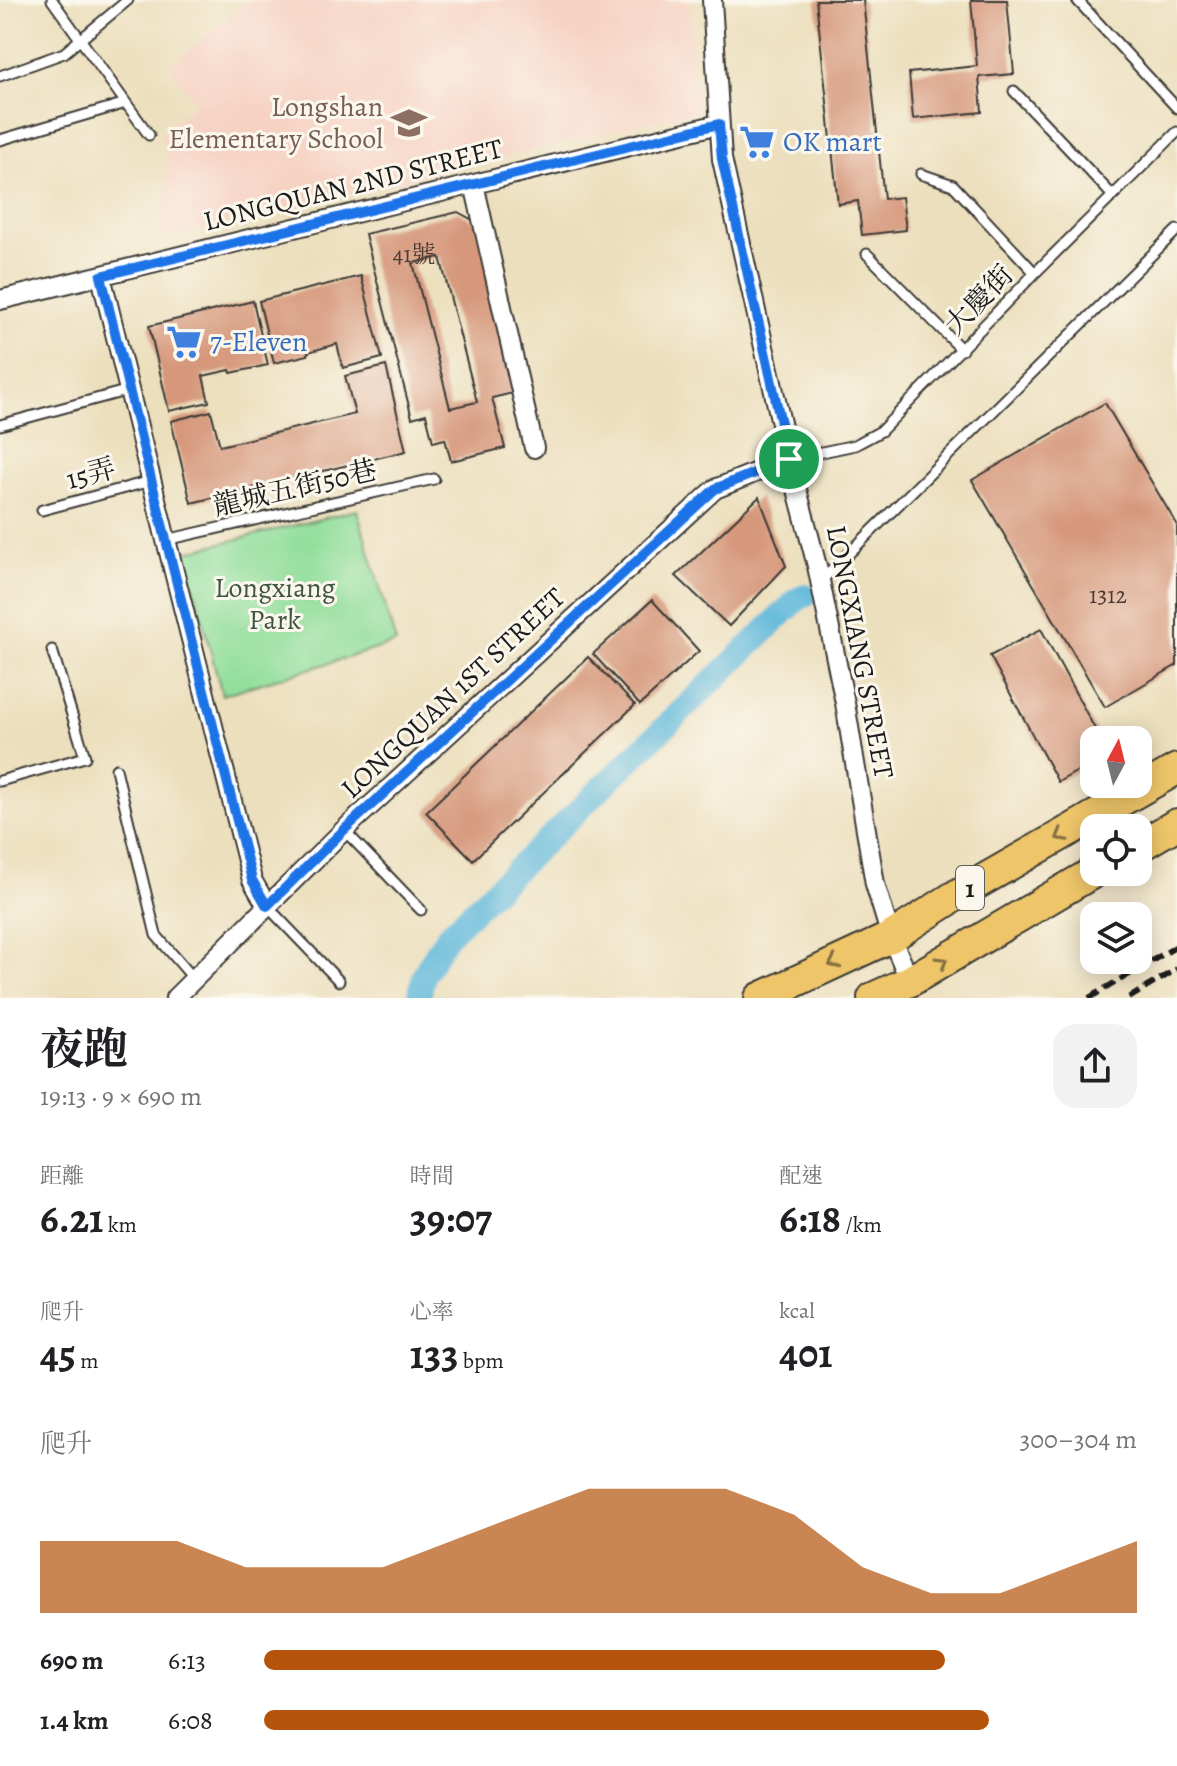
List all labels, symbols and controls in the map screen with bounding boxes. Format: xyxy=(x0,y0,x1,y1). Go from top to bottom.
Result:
place label: Longshan Elementary School xyxy=(169,88,383,158)
school or university icon: Longshan Elementary School xyxy=(390,104,428,142)
supermarket icon: OK mart xyxy=(738,123,776,161)
place label: OK mart xyxy=(783,123,882,161)
street label: LONGQUAN 2ND STREET xyxy=(199,129,507,241)
house number: 41號 xyxy=(392,238,436,270)
street label: 大慶街 xyxy=(936,257,1022,343)
supermarket icon: 7-Eleven xyxy=(165,323,203,361)
place label: 7-Eleven xyxy=(210,323,307,361)
pin xyxy=(755,425,823,493)
icon: arrive xyxy=(767,437,811,481)
street label: 15弄 xyxy=(62,449,120,499)
street label: 龍城五街50巷 xyxy=(209,451,381,525)
street label: LONGXIANG STREET xyxy=(817,522,903,782)
park label: Longxiang Park xyxy=(214,569,336,639)
street label: LONGQUAN 1ST STREET xyxy=(333,579,573,807)
house number: 1312 xyxy=(1089,579,1127,611)
north arrow xyxy=(1080,726,1152,798)
map controls xyxy=(1080,726,1152,974)
button: locate xyxy=(1080,814,1152,886)
one-way arrow xyxy=(1055,826,1070,842)
road number: 1 xyxy=(956,866,984,910)
button: layers xyxy=(1080,902,1152,974)
one-way arrow xyxy=(828,953,843,969)
one-way arrow xyxy=(933,956,948,972)
text: 夜跑 xyxy=(40,1019,128,1079)
button: share xyxy=(1053,1024,1137,1108)
text: 19:13 · 9 × 690 m xyxy=(40,1079,202,1114)
text: 距離 xyxy=(40,1161,84,1191)
text: 時間 xyxy=(410,1161,454,1191)
text: 配速 xyxy=(779,1161,823,1191)
text: 6.21 xyxy=(40,1191,103,1246)
text: 39:07 xyxy=(410,1191,492,1246)
text: 6:18 xyxy=(779,1191,841,1246)
text: km xyxy=(103,1210,137,1240)
text: /km xyxy=(841,1210,882,1240)
text: kcal xyxy=(779,1296,815,1326)
text: 爬升 xyxy=(40,1297,84,1327)
text: 心率 xyxy=(410,1297,454,1327)
text: 401 xyxy=(779,1326,833,1381)
text: 45 xyxy=(40,1327,76,1382)
text: 133 xyxy=(410,1327,458,1382)
text: m xyxy=(76,1346,99,1376)
text: bpm xyxy=(458,1346,504,1376)
text: 300–304 m xyxy=(1019,1422,1137,1457)
text: 爬升 xyxy=(40,1426,92,1461)
text: 690 m xyxy=(40,1643,104,1678)
text: 6:13 xyxy=(168,1643,206,1678)
text: 1.4 km xyxy=(40,1703,108,1738)
text: 6:08 xyxy=(168,1703,213,1738)

